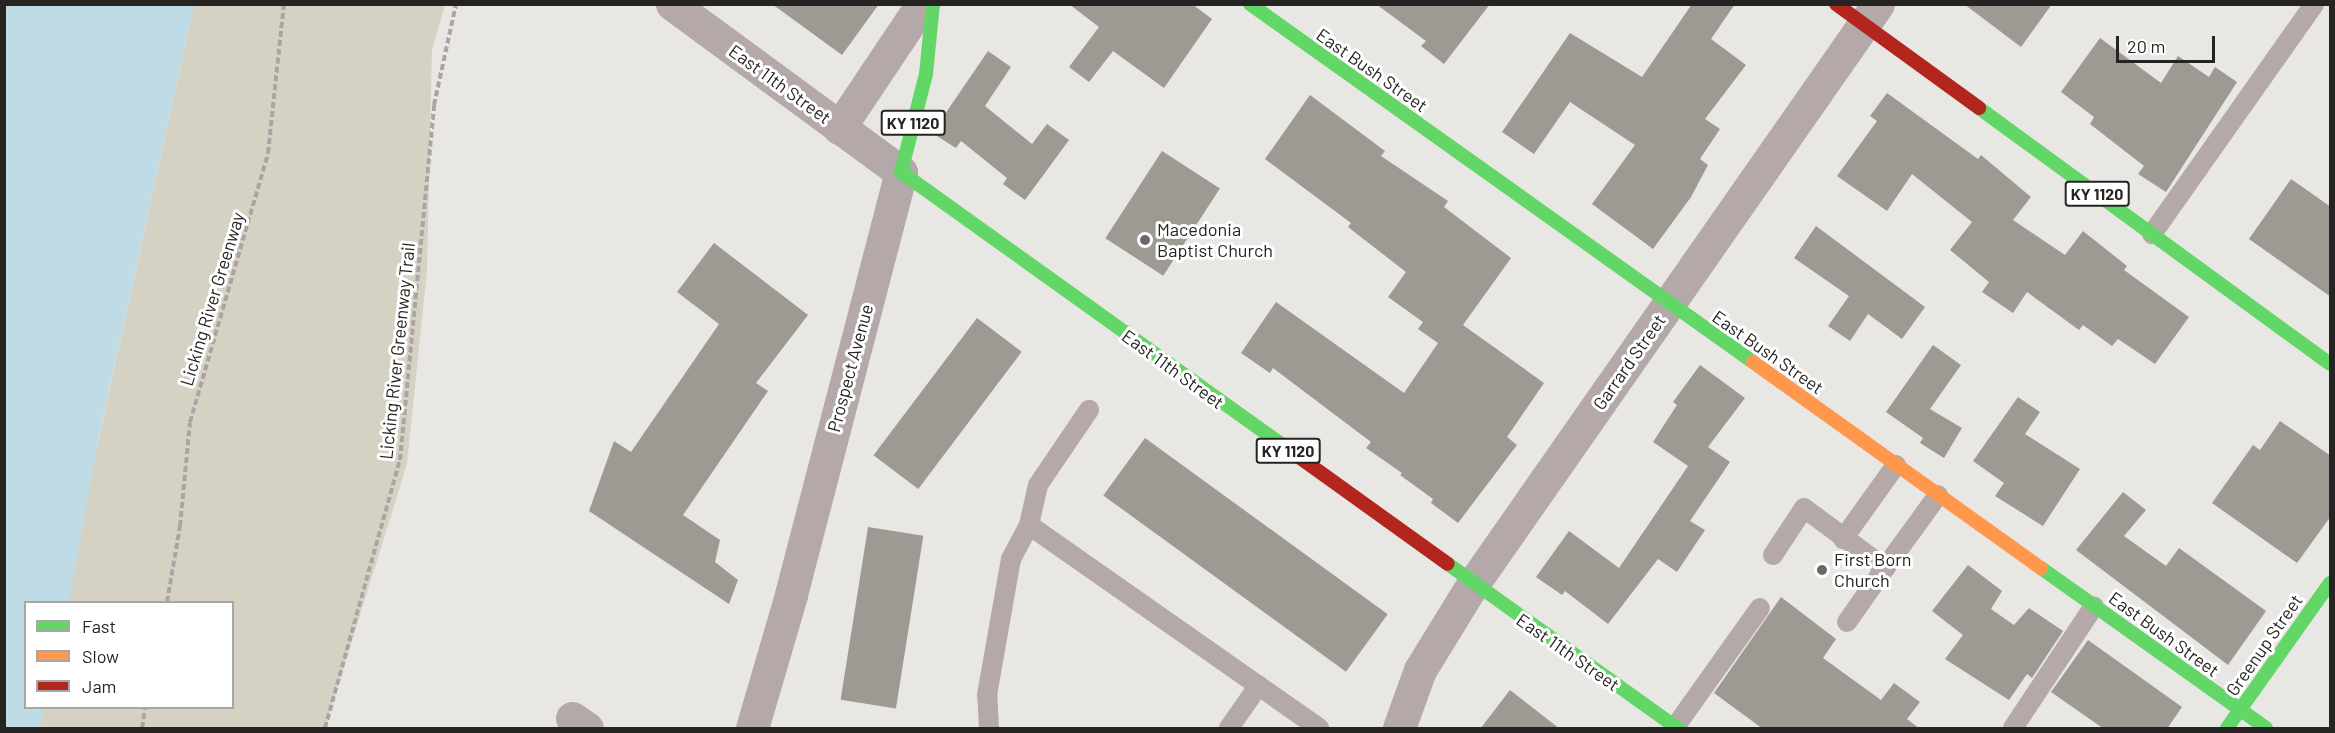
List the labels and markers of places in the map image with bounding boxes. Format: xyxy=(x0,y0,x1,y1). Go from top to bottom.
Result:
place label: Macedonia Baptist Church xyxy=(1157,219,1273,262)
marker: Macedonia Baptist Church xyxy=(1138,233,1152,247)
place label: First Born Church xyxy=(1834,549,1911,592)
marker: First Born Church xyxy=(1815,563,1829,577)

